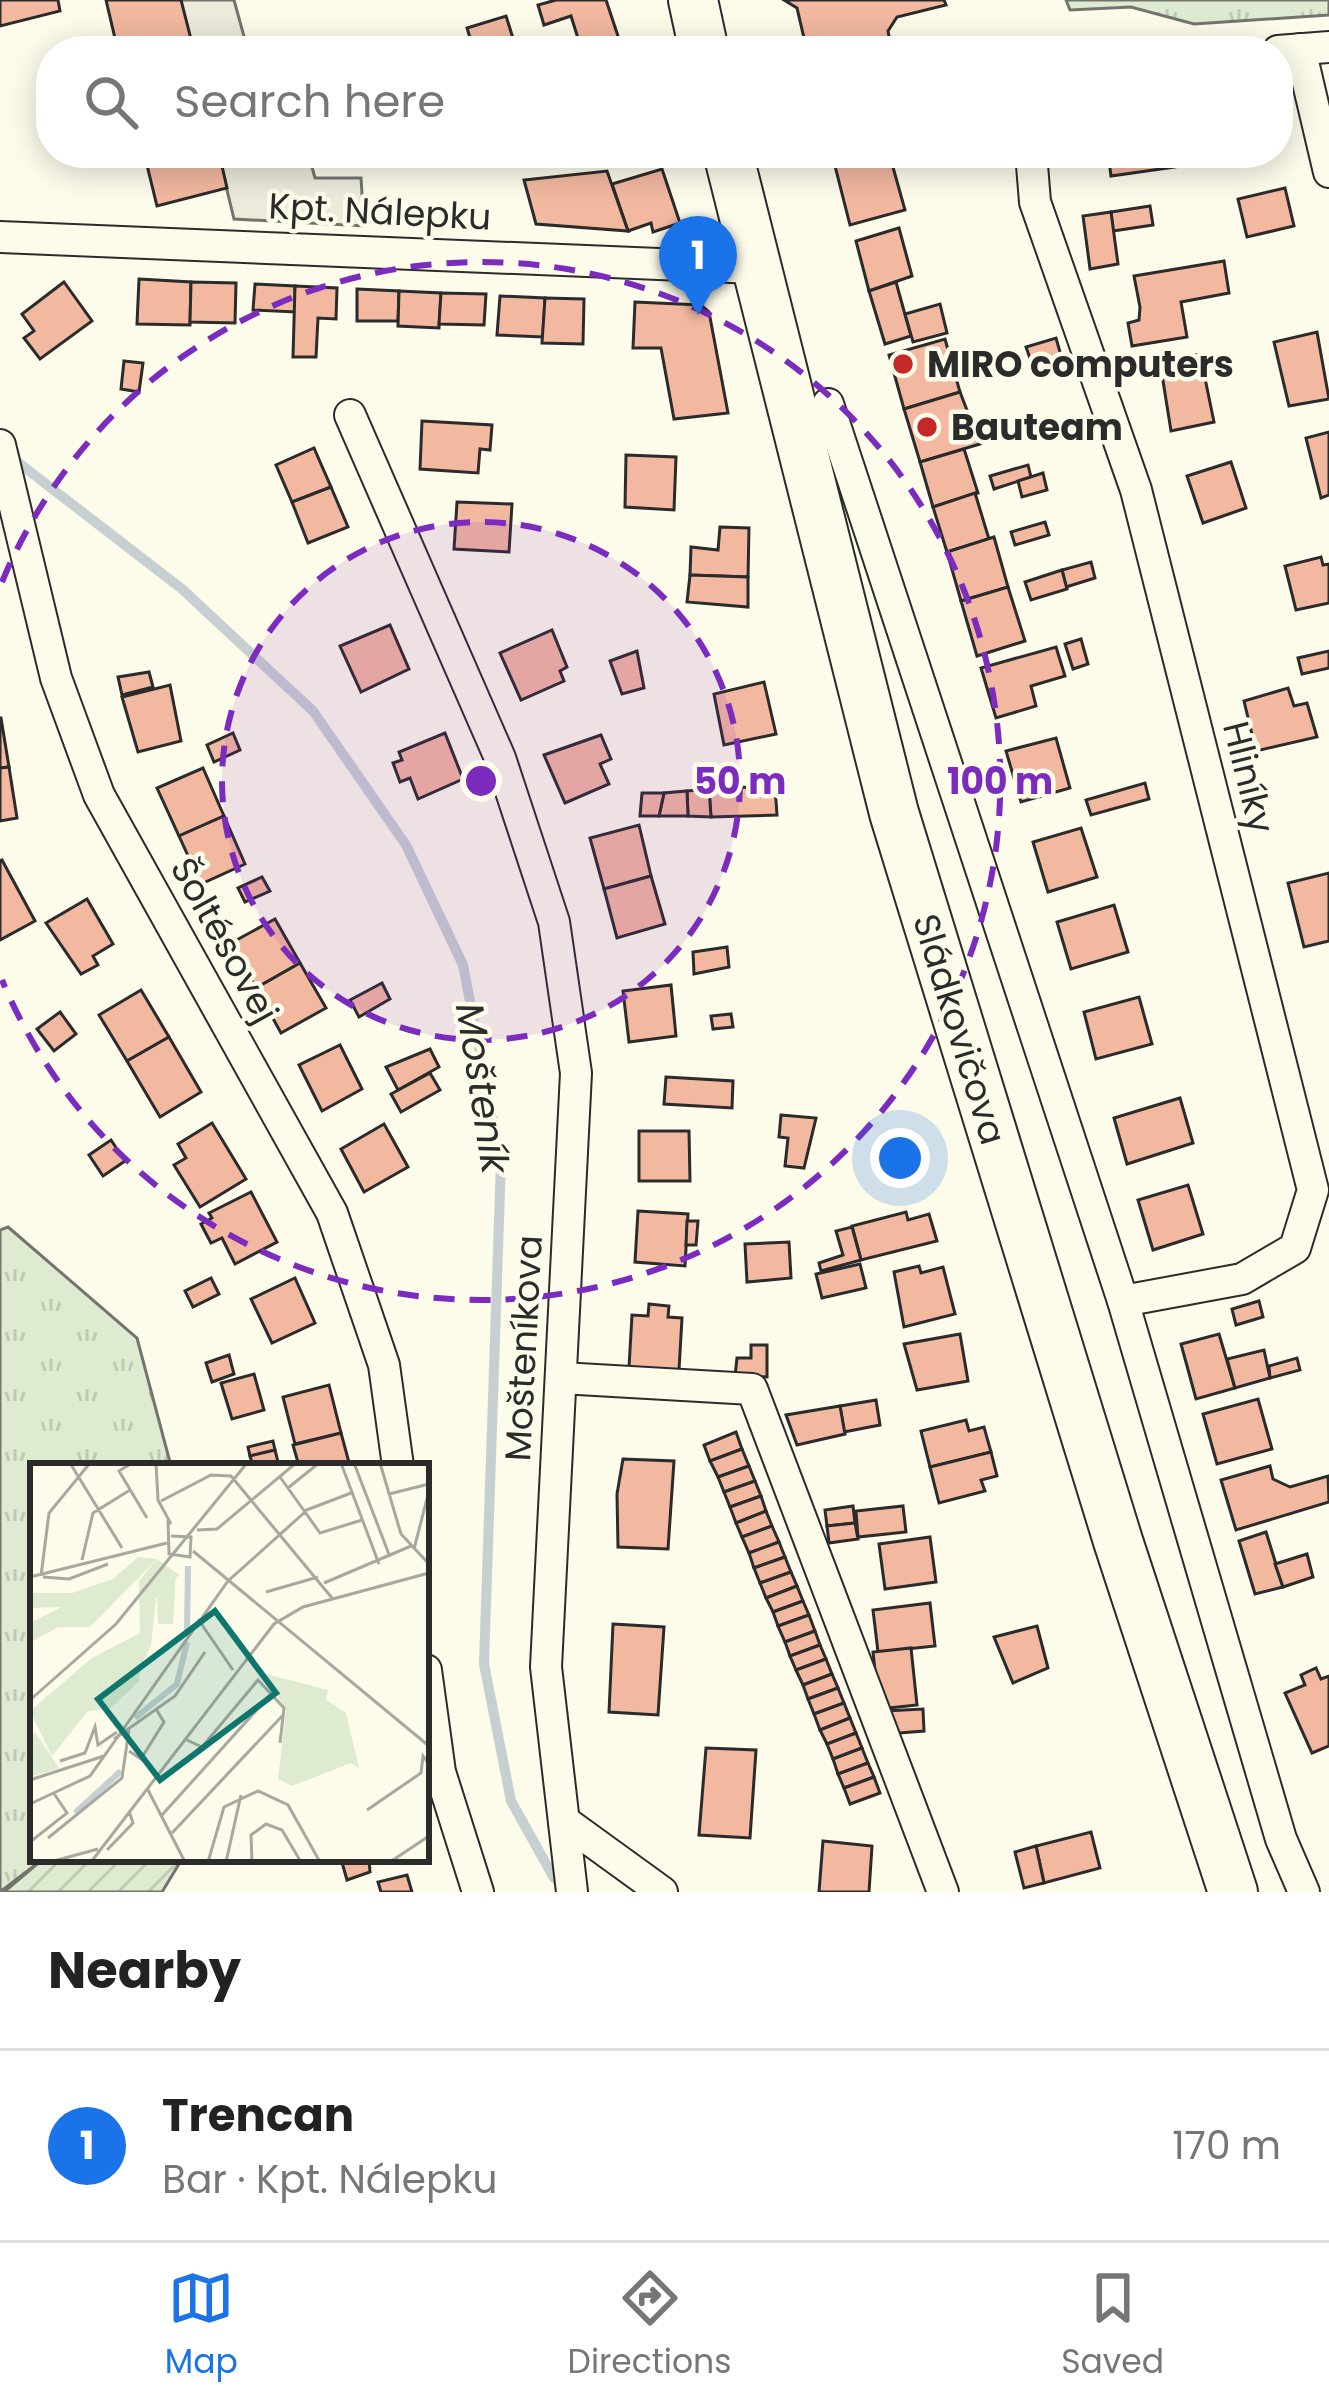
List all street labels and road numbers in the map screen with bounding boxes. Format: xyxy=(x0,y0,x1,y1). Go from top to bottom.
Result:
street label: Kpt. Nálepku xyxy=(267,180,493,243)
street label: Hliníky xyxy=(1210,716,1287,838)
street label: Šoltésovej xyxy=(158,848,291,1032)
street label: Sládkovičova xyxy=(900,908,1019,1151)
street label: Mošteníkova xyxy=(492,1234,555,1462)

